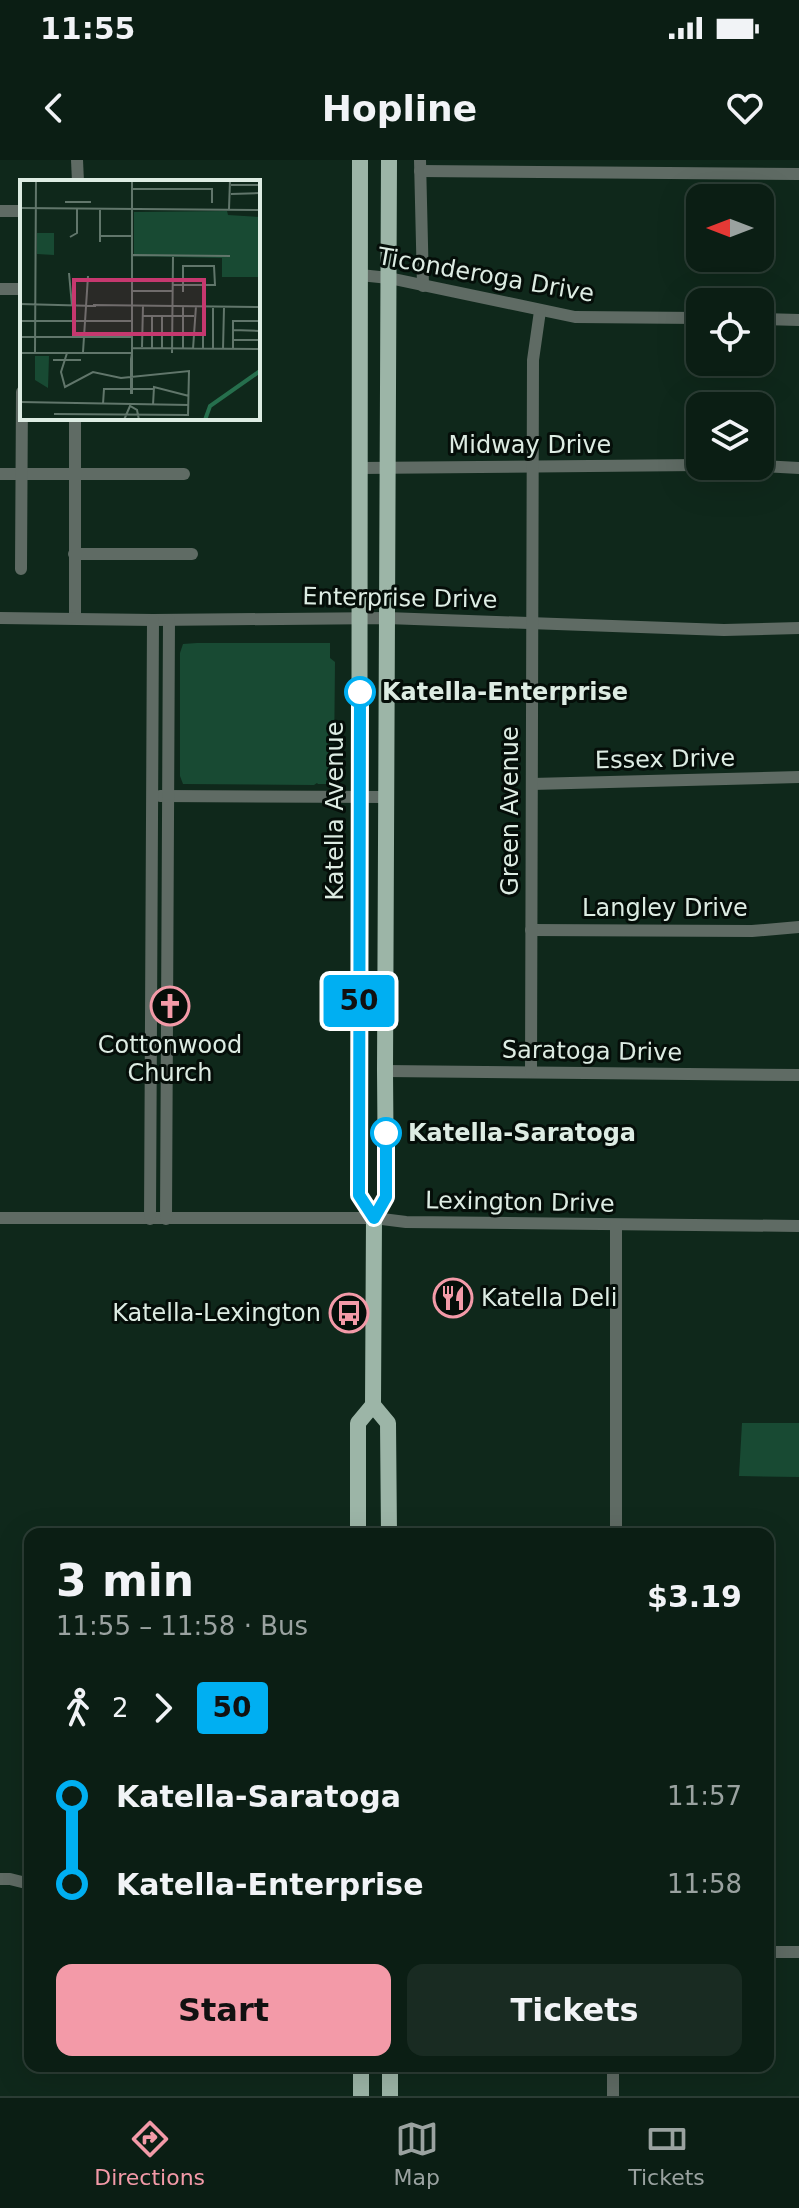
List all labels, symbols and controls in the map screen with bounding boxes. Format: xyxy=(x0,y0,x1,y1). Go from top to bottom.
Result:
text: 11:55 xyxy=(40,11,136,46)
icon: back xyxy=(32,86,76,130)
icon: heart xyxy=(723,86,767,130)
text: Hopline xyxy=(322,88,477,129)
inset map xyxy=(20,180,260,420)
north arrow xyxy=(686,184,774,272)
map controls xyxy=(686,184,774,480)
street label: Ticonderoga Drive xyxy=(375,242,596,308)
button: locate xyxy=(686,288,774,376)
button: layers xyxy=(686,392,774,480)
street label: Midway Drive xyxy=(449,431,611,459)
street label: Enterprise Drive xyxy=(302,582,498,614)
marker: Katella-Enterprise xyxy=(345,677,375,707)
place label: Katella-Enterprise xyxy=(382,678,628,706)
street label: Katella Avenue xyxy=(321,721,349,901)
street label: Green Avenue xyxy=(496,726,524,896)
street label: Essex Drive xyxy=(595,744,735,774)
street label: Langley Drive xyxy=(582,894,748,922)
line badge: 50 xyxy=(323,975,395,1027)
text: 50 xyxy=(340,984,378,1017)
church icon: Cottonwood Church xyxy=(149,985,191,1027)
place label: Cottonwood Church xyxy=(98,1031,242,1087)
street label: Saratoga Drive xyxy=(502,1035,682,1067)
marker: Katella-Saratoga xyxy=(371,1118,401,1148)
place label: Katella-Saratoga xyxy=(408,1119,636,1147)
street label: Lexington Drive xyxy=(425,1186,615,1218)
restaurant icon: Katella Deli xyxy=(432,1277,474,1319)
place label: Katella Deli xyxy=(481,1284,617,1312)
bus stop icon: Katella-Lexington xyxy=(328,1292,370,1334)
place label: Katella-Lexington xyxy=(112,1299,321,1327)
text: 3 min xyxy=(56,1555,194,1606)
text: $3.19 xyxy=(647,1579,742,1614)
text: 11:55 – 11:58 · Bus xyxy=(56,1611,308,1641)
icon: walk xyxy=(56,1686,100,1730)
icon: forward xyxy=(141,1686,185,1730)
text: 50 xyxy=(213,1691,252,1724)
text: 2 xyxy=(112,1693,129,1723)
text: Katella-Saratoga xyxy=(116,1779,401,1814)
text: 11:57 xyxy=(667,1781,742,1811)
text: Katella-Enterprise xyxy=(116,1867,424,1902)
text: 11:58 xyxy=(667,1869,742,1899)
button: Start xyxy=(56,1964,391,2056)
button: Tickets xyxy=(407,1964,742,2056)
tab: Directions xyxy=(94,2117,205,2190)
tab: Map xyxy=(393,2117,440,2190)
tab: Tickets xyxy=(628,2117,705,2190)

